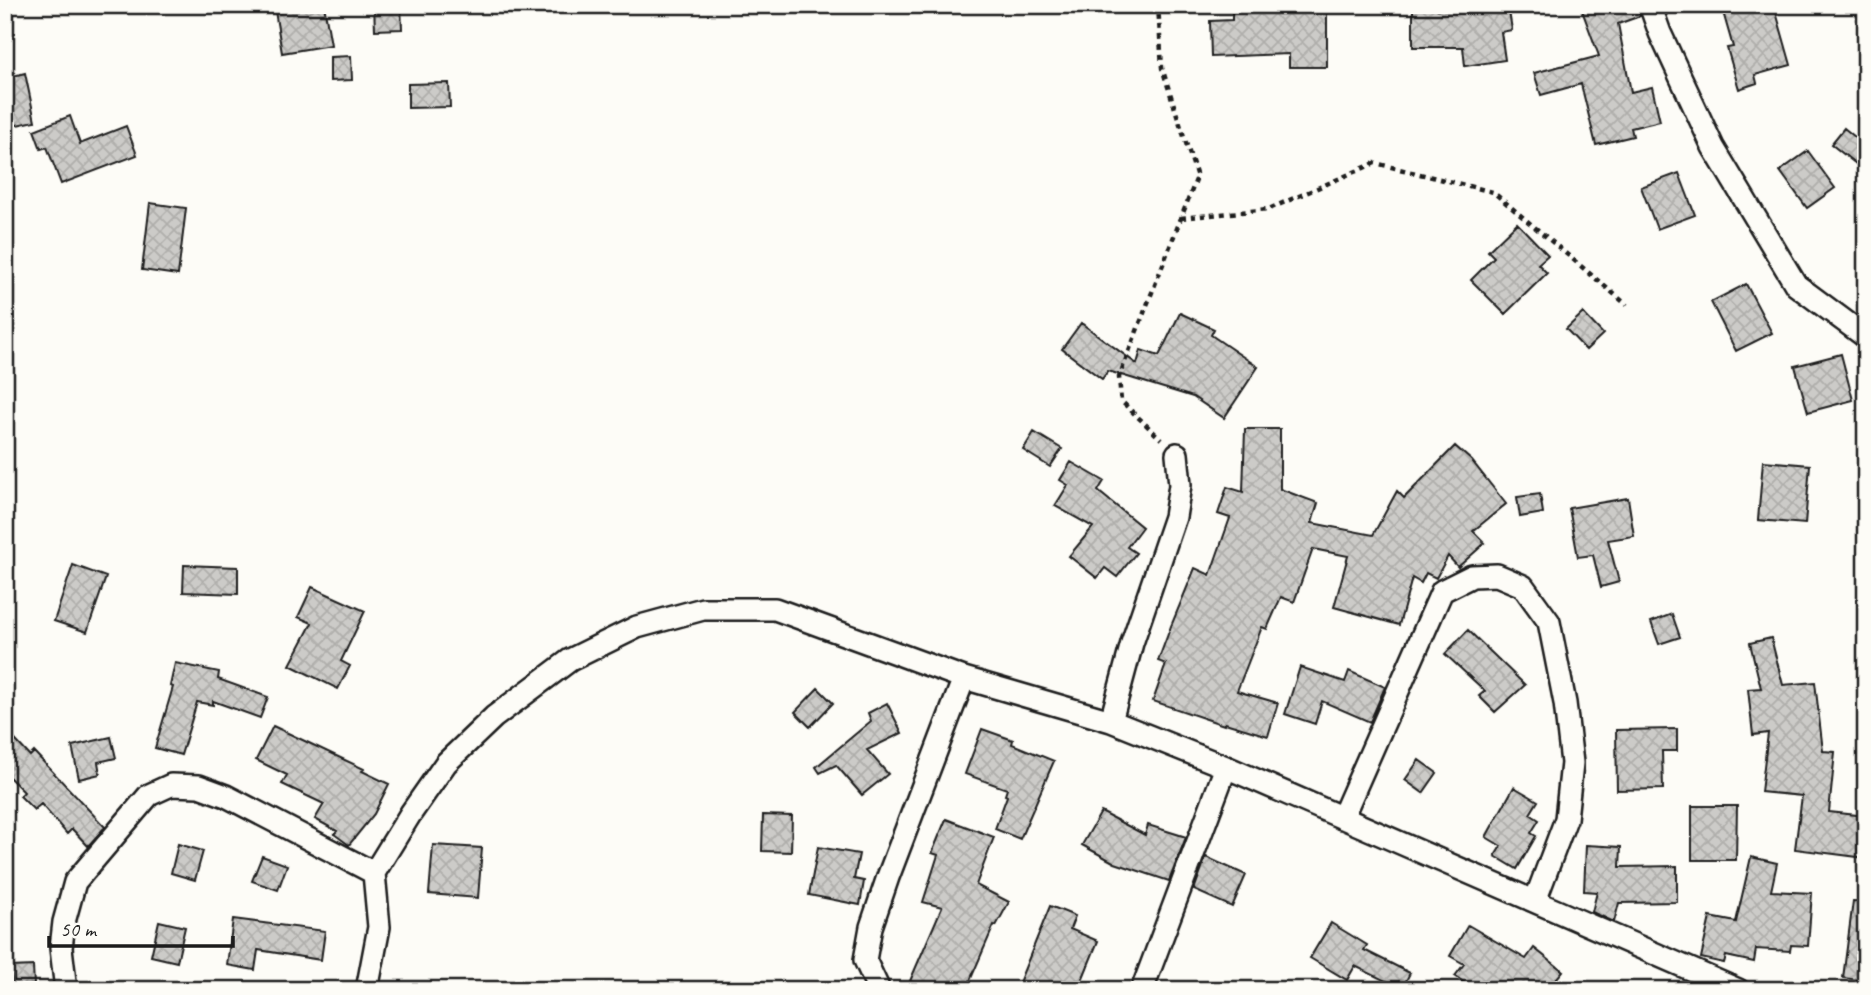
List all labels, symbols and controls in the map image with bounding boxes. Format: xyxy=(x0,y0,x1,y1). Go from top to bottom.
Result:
scale bar xyxy=(49,904,233,948)
text: 50 m xyxy=(60,916,98,942)

